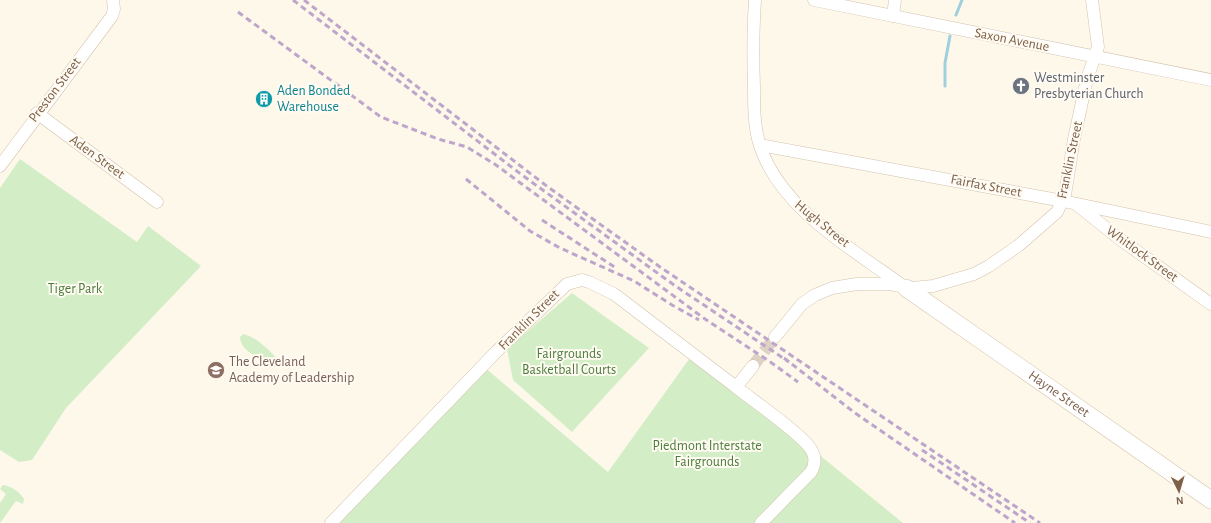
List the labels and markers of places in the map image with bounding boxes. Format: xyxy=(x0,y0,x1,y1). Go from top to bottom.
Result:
place label: Westminster Presbyterian Church xyxy=(1034,71,1143,101)
church icon: Westminster Presbyterian Church xyxy=(1011,76,1031,96)
place label: Aden Bonded Warehouse xyxy=(277,84,350,114)
building icon: Aden Bonded Warehouse xyxy=(254,89,274,109)
place label: The Cleveland Academy of Leadership xyxy=(229,355,354,385)
school or university icon: The Cleveland Academy of Leadership xyxy=(206,360,226,380)

